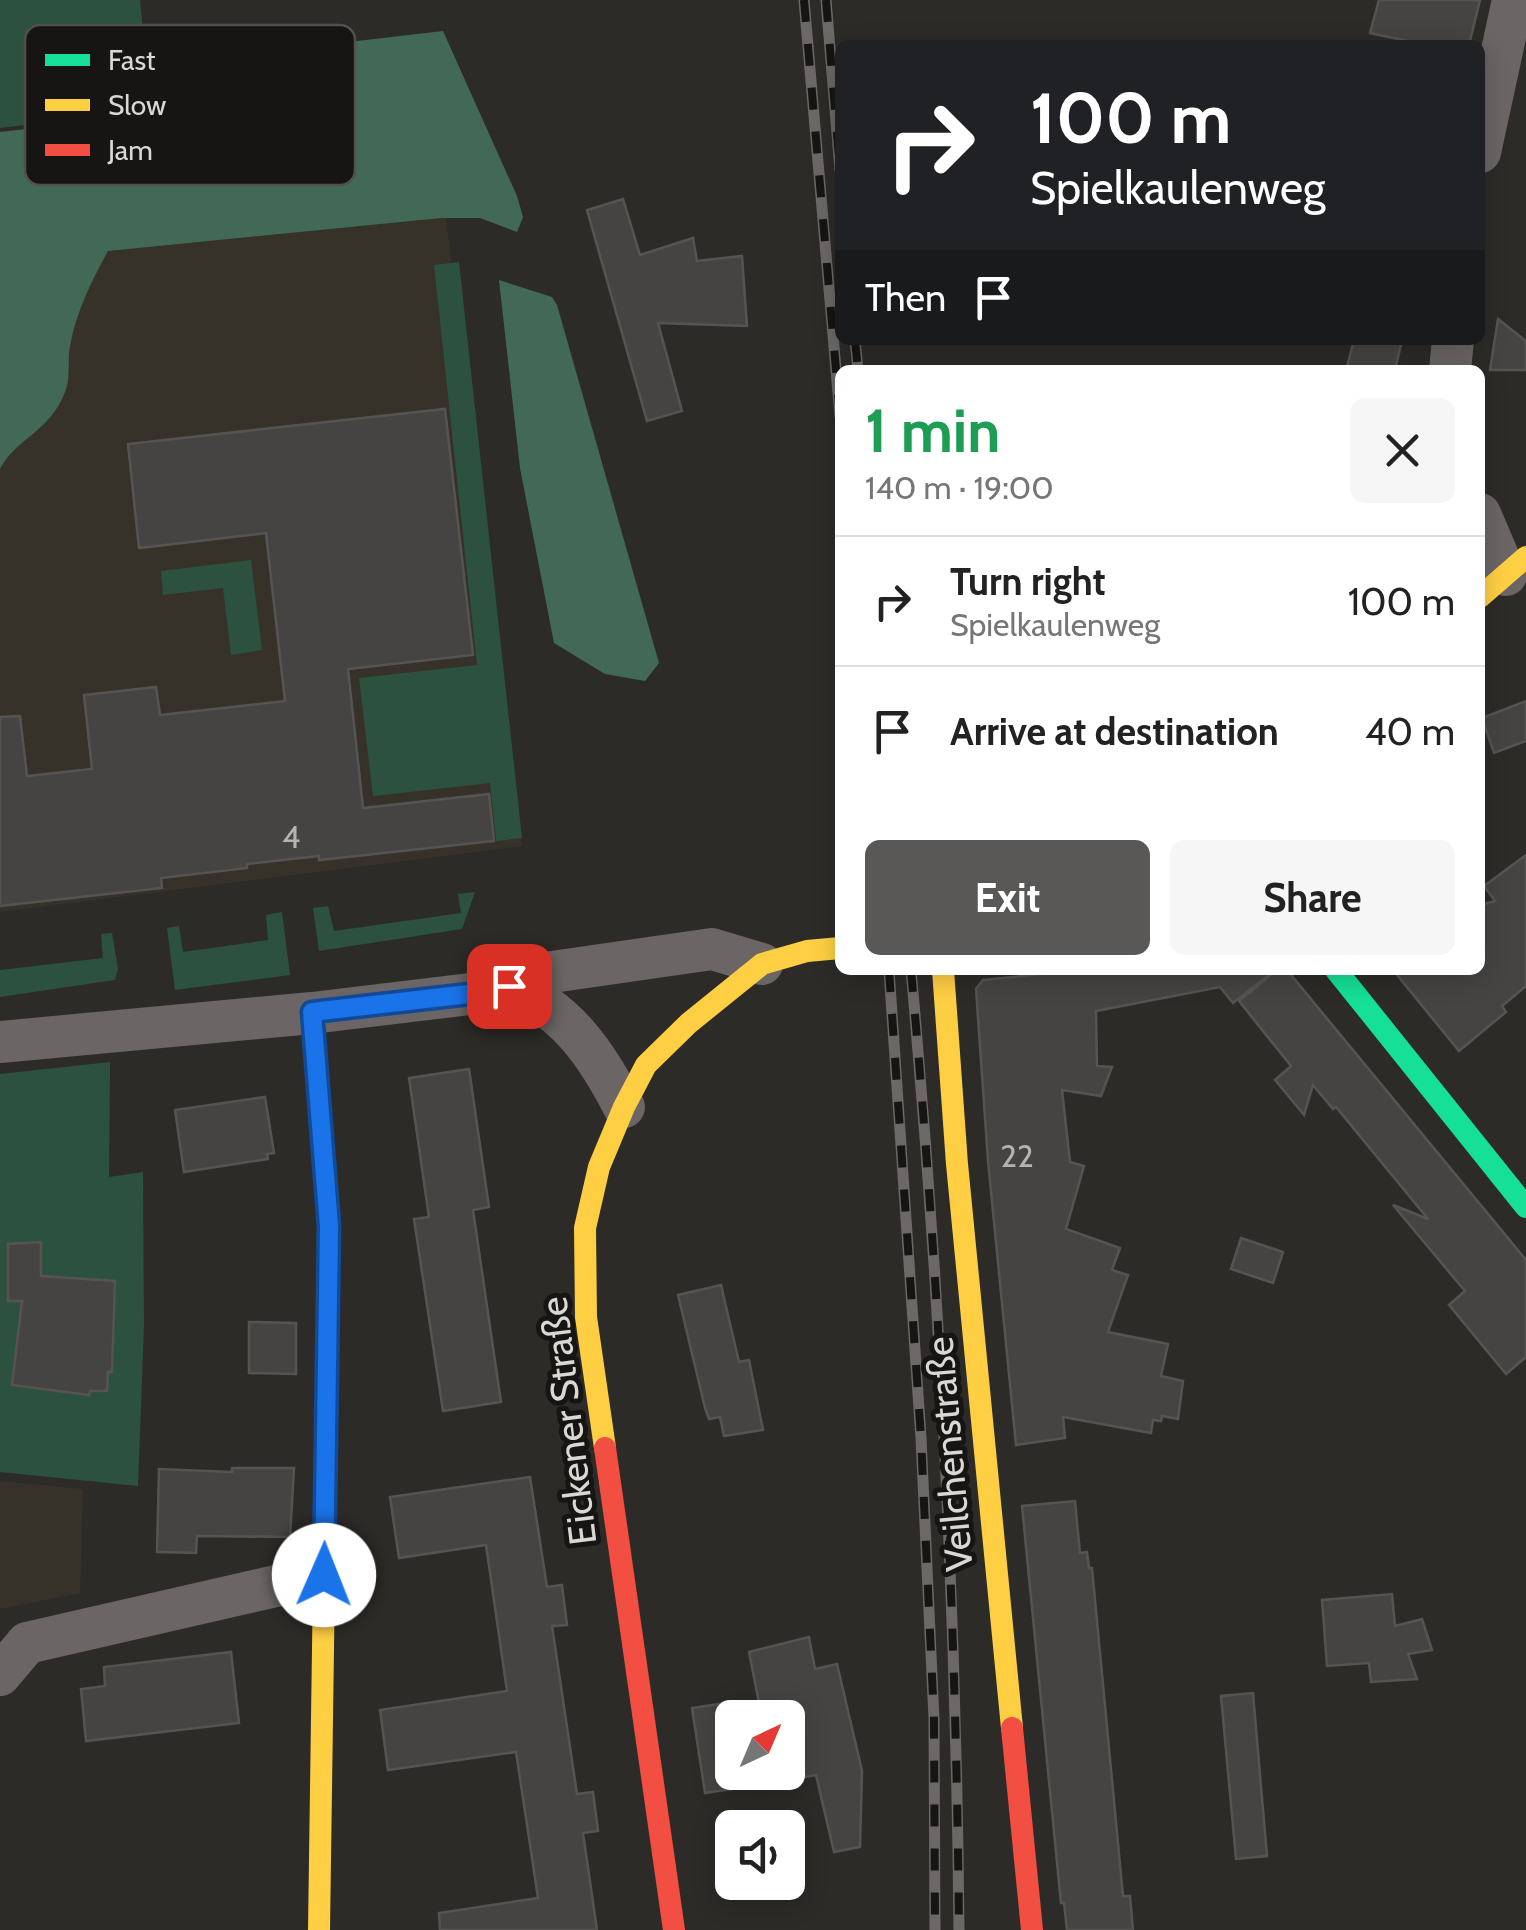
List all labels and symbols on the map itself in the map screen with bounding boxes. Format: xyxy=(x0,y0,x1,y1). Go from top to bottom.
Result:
legend xyxy=(25,25,355,185)
text: Fast xyxy=(108,43,156,77)
text: Slow xyxy=(108,88,166,122)
text: Jam xyxy=(107,133,153,167)
house number: 4 xyxy=(282,817,300,856)
pin xyxy=(467,944,552,1029)
house number: 22 xyxy=(1000,1136,1034,1175)
street label: Eickener Straße xyxy=(529,1294,607,1548)
street label: Veilchenstraße xyxy=(915,1335,983,1573)
position arrow xyxy=(272,1523,376,1627)
north arrow xyxy=(715,1700,805,1790)

